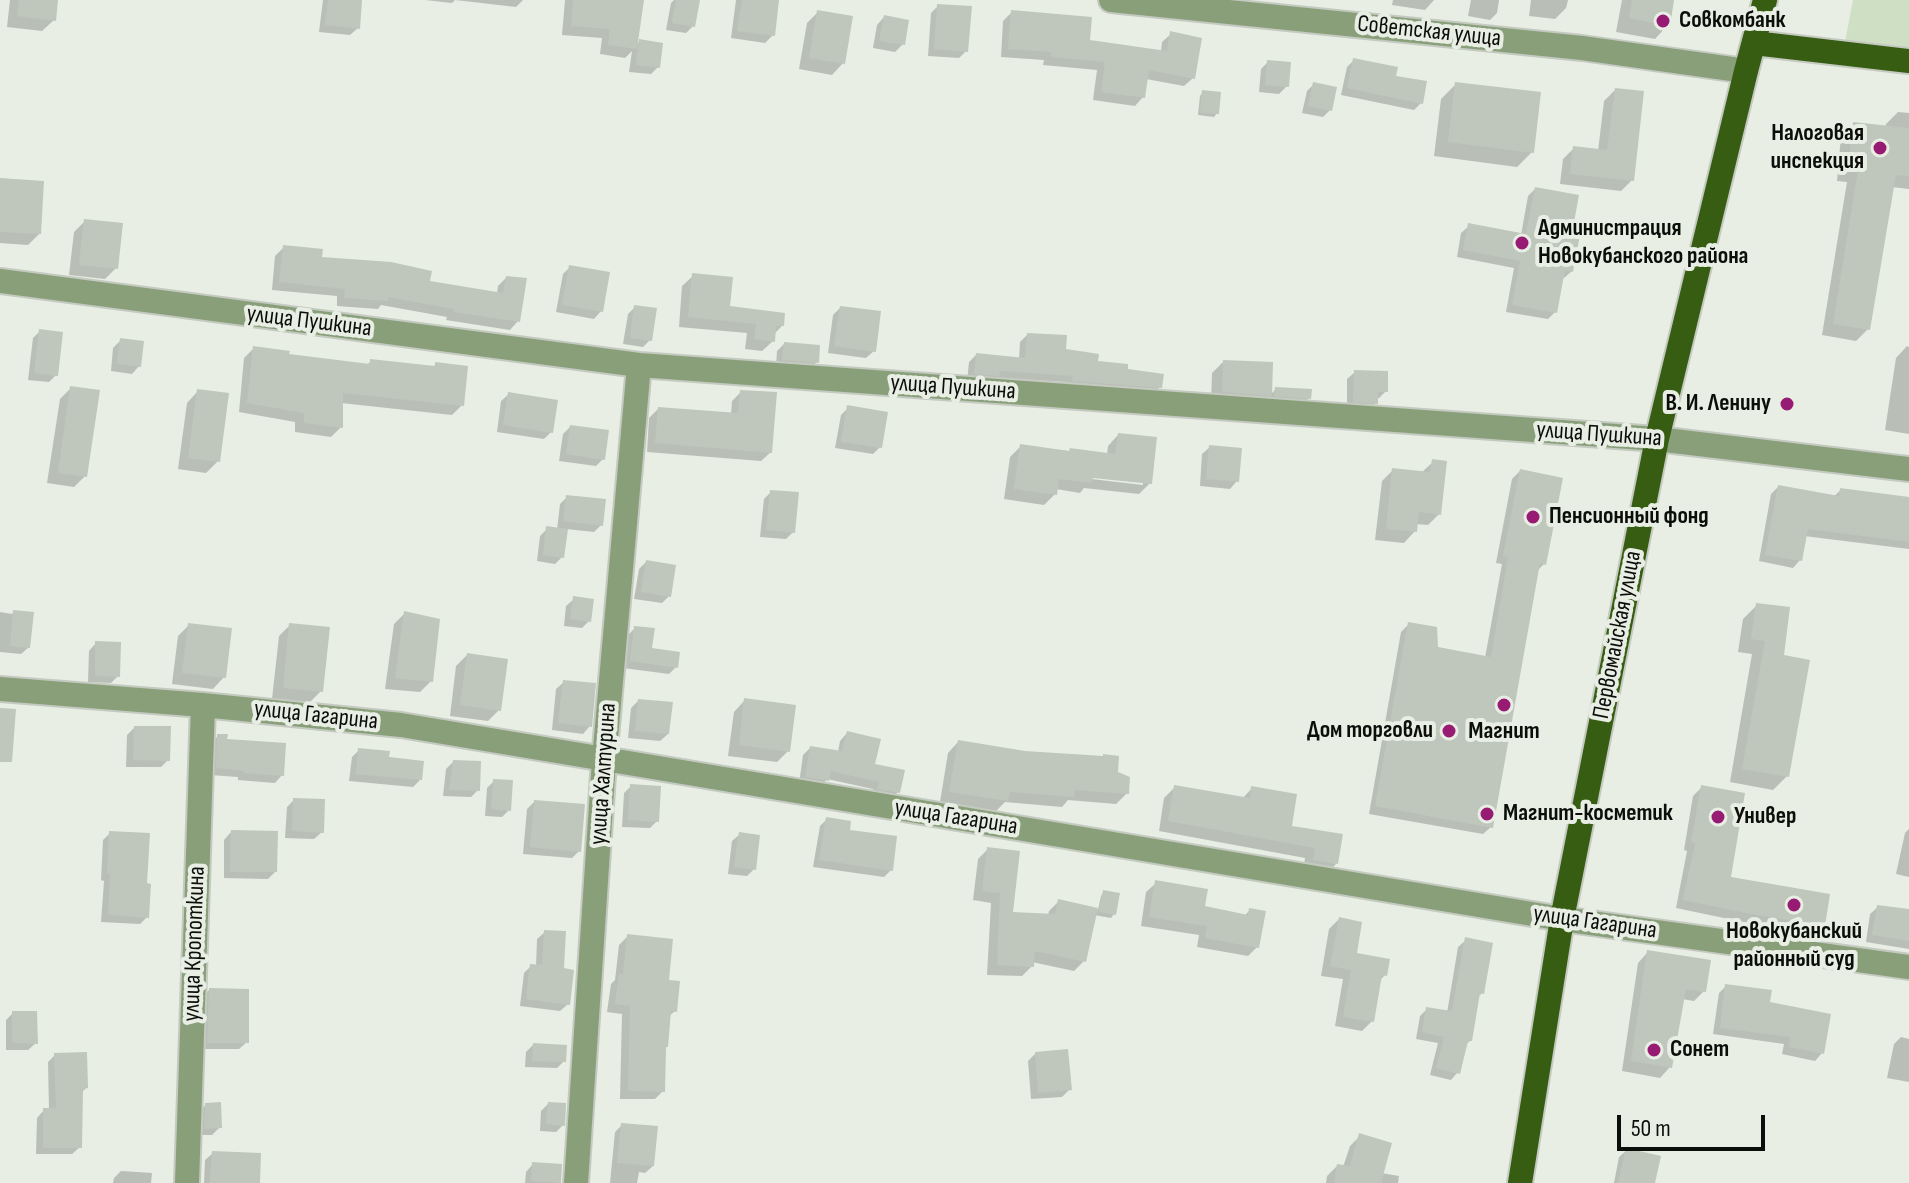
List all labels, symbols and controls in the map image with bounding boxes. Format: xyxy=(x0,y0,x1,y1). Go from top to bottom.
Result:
place label: Совкомбанк xyxy=(1679,7,1785,35)
street label: Советская улица xyxy=(1356,10,1502,54)
marker: Совкомбанк xyxy=(1654,12,1672,30)
place label: Налоговая инспекция xyxy=(1770,120,1864,176)
marker: Налоговая инспекция xyxy=(1871,139,1889,157)
place label: Администрация Новокубанского района xyxy=(1538,215,1748,271)
marker: Администрация Новокубанского района xyxy=(1513,234,1531,252)
street label: улица Пушкина xyxy=(245,300,373,344)
street label: улица Пушкина xyxy=(889,369,1017,407)
place label: В. И. Ленину xyxy=(1665,390,1771,418)
marker: В. И. Ленину xyxy=(1778,395,1796,413)
street label: улица Пушкина xyxy=(1535,416,1663,454)
place label: Пенсионный фонд xyxy=(1549,503,1709,531)
marker: Пенсионный фонд xyxy=(1524,508,1542,526)
street label: Первомайская улица xyxy=(1588,549,1648,721)
street label: улица Гагарина xyxy=(253,695,379,737)
marker: Магнит xyxy=(1495,696,1513,714)
street label: улица Халтурина xyxy=(585,702,623,846)
place label: Дом торговли xyxy=(1307,717,1433,745)
place label: Магнит xyxy=(1468,718,1540,746)
marker: Дом торговли xyxy=(1440,722,1458,740)
street label: улица Гагарина xyxy=(892,794,1020,842)
place label: Магнит-косметик xyxy=(1503,800,1673,828)
place label: Универ xyxy=(1734,803,1796,831)
marker: Магнит-косметик xyxy=(1478,805,1496,823)
marker: Универ xyxy=(1709,808,1727,826)
street label: улица Кропоткина xyxy=(178,866,212,1022)
marker: Новокубанский районный суд xyxy=(1785,896,1803,914)
street label: улица Гагарина xyxy=(1531,900,1659,946)
place label: Новокубанский районный суд xyxy=(1726,918,1862,974)
place label: Сонет xyxy=(1670,1036,1729,1064)
marker: Сонет xyxy=(1645,1041,1663,1059)
scale bar xyxy=(1621,1099,1769,1149)
text: 50 m xyxy=(1631,1114,1671,1143)

